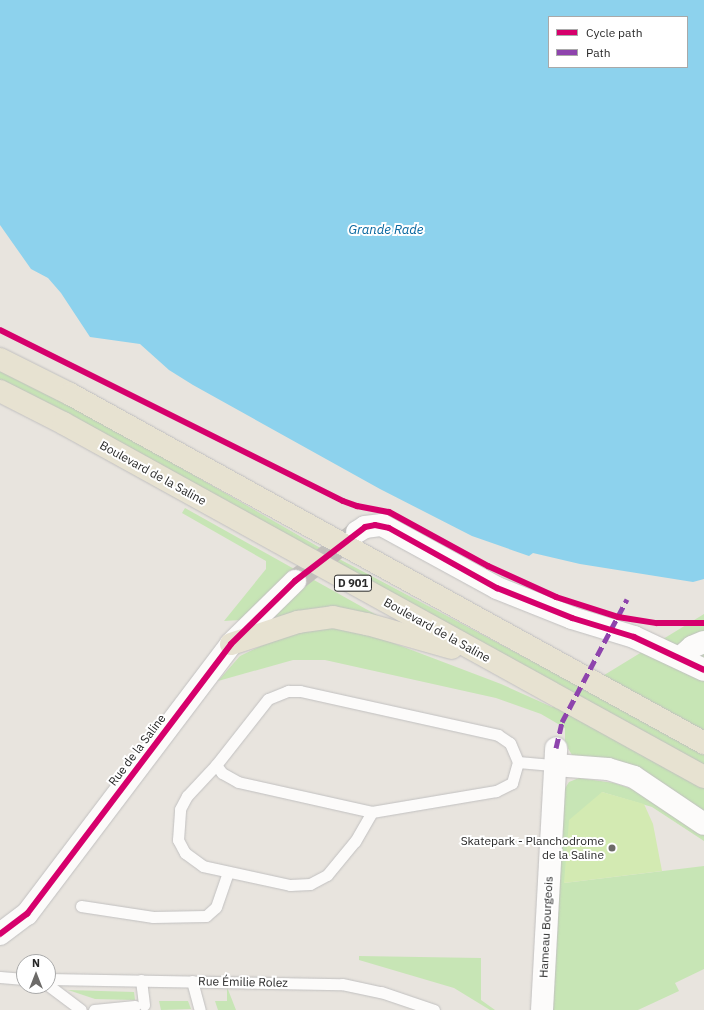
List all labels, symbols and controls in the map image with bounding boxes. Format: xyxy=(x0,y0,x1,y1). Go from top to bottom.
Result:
legend xyxy=(548,16,688,68)
text: Cycle path xyxy=(586,25,643,40)
text: Path xyxy=(586,45,611,60)
water label: Grande Rade xyxy=(349,222,423,238)
street label: Boulevard de la Saline xyxy=(97,438,209,508)
road number: D 901 xyxy=(333,574,373,592)
street label: Boulevard de la Saline xyxy=(381,595,493,665)
street label: Rue de la Saline xyxy=(105,711,169,789)
place label: Skatepark - Planchodrome de la Saline xyxy=(461,834,604,862)
marker: Skatepark - Planchodrome de la Saline xyxy=(607,843,617,853)
street label: Hameau Bourgeois xyxy=(536,876,556,978)
north arrow xyxy=(16,954,56,994)
text: N xyxy=(32,956,40,970)
street label: Rue Émilie Rolez xyxy=(198,974,288,990)

